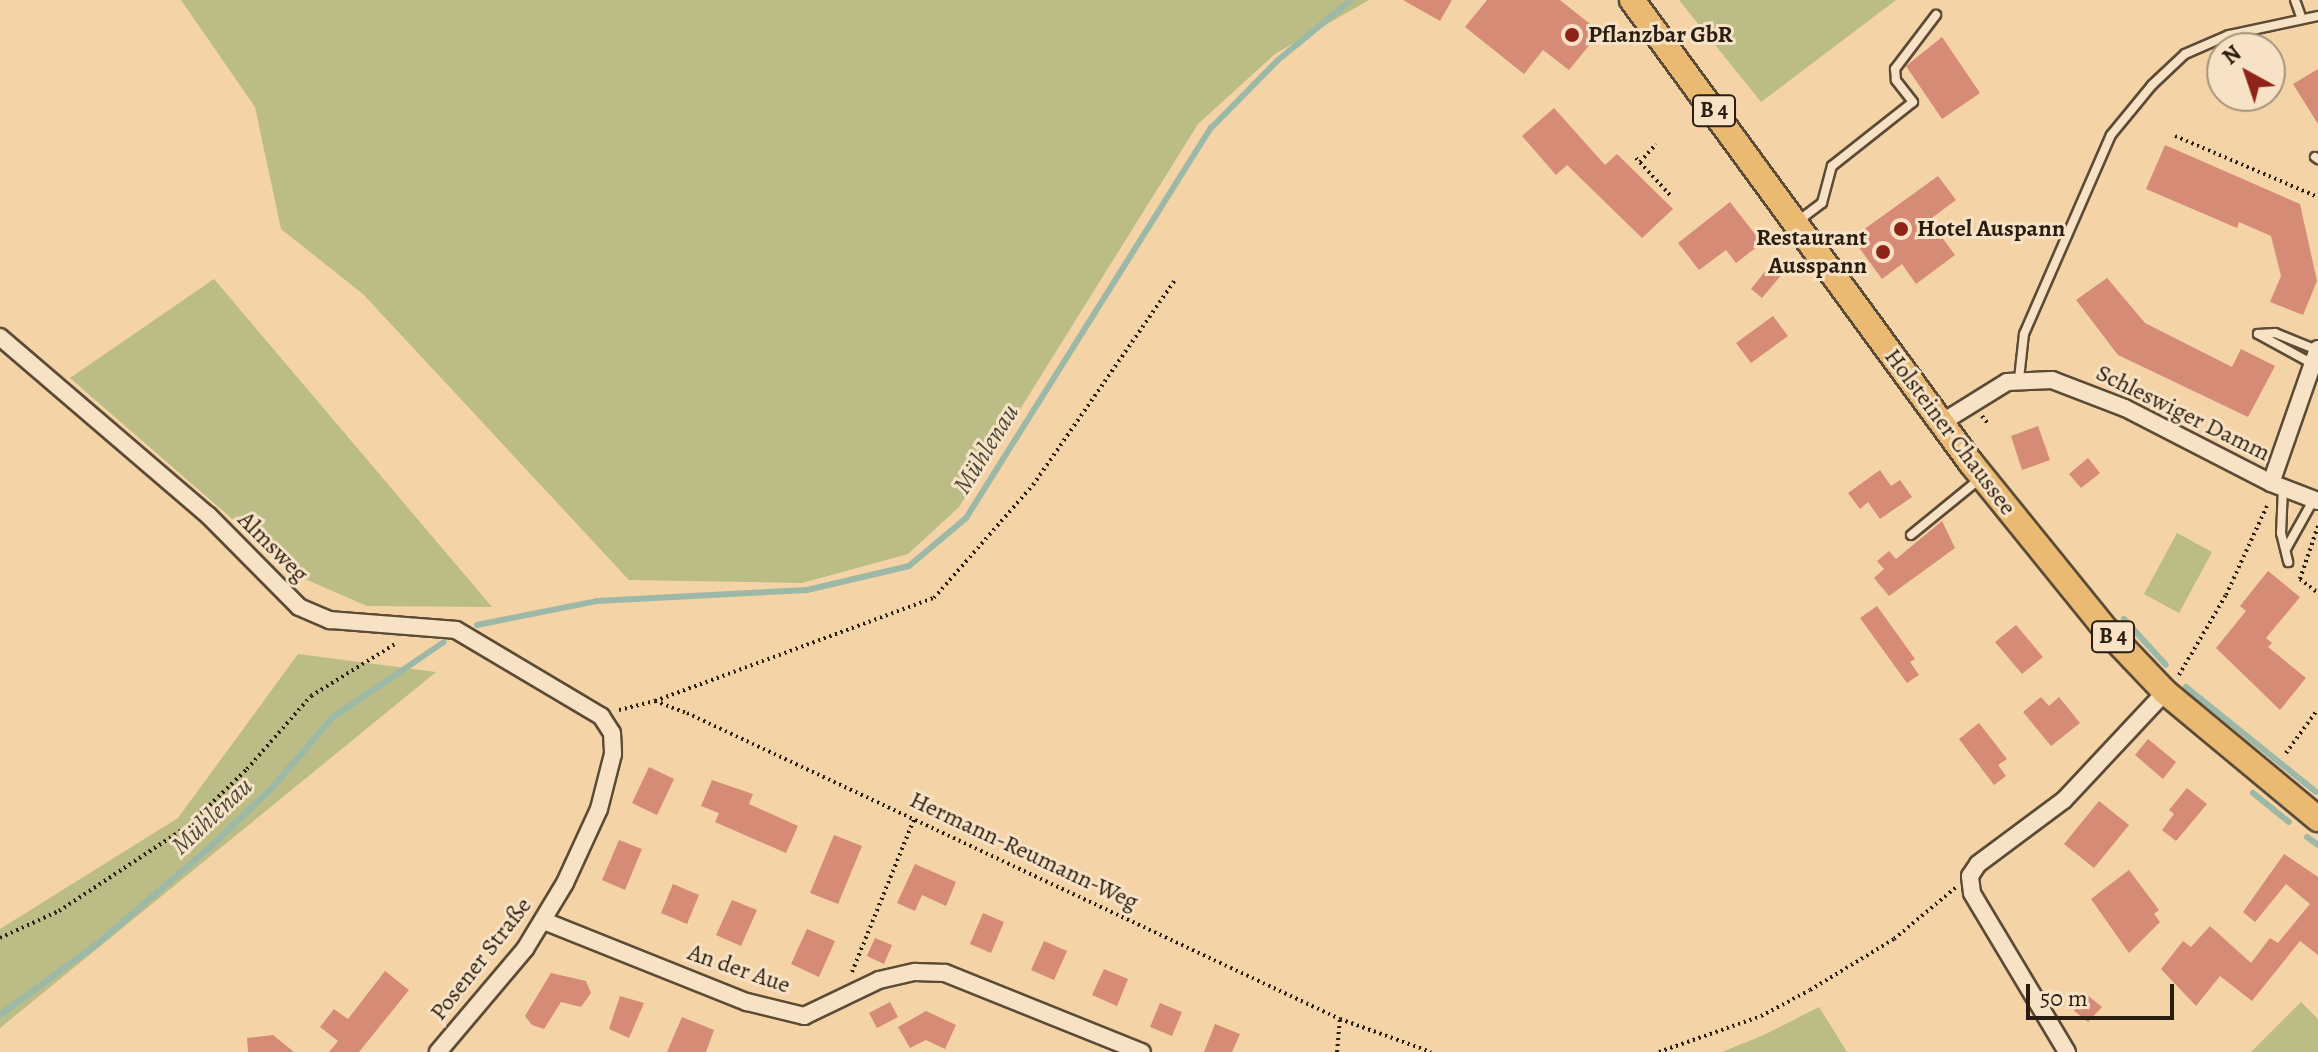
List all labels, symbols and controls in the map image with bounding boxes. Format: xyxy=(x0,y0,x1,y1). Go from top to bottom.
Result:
place label: Pflanzbar GbR xyxy=(1588,21,1733,49)
marker: Pflanzbar GbR xyxy=(1563,26,1581,44)
north arrow xyxy=(2206,32,2286,112)
text: N xyxy=(2216,39,2248,72)
road number: B 4 xyxy=(1692,93,1736,129)
place label: Hotel Auspann xyxy=(1917,215,2065,243)
marker: Hotel Auspann xyxy=(1892,220,1910,238)
place label: Restaurant Ausspann xyxy=(1756,224,1867,280)
marker: Restaurant Ausspann xyxy=(1874,243,1892,261)
street label: Holsteiner Chaussee xyxy=(1878,343,2022,521)
street label: Schleswiger Damm xyxy=(2091,358,2275,468)
water label: Mühlenau xyxy=(946,399,1026,499)
street label: Almsweg xyxy=(232,506,314,588)
road number: B 4 xyxy=(2091,619,2135,655)
water label: Mühlenau xyxy=(165,771,259,861)
street label: Hermann-Reumann-Weg xyxy=(905,785,1143,917)
street label: Posener Straße xyxy=(424,892,538,1026)
street label: An der Aue xyxy=(684,938,794,1000)
scale bar xyxy=(2030,968,2178,1018)
text: 50 m xyxy=(2040,982,2088,1014)

